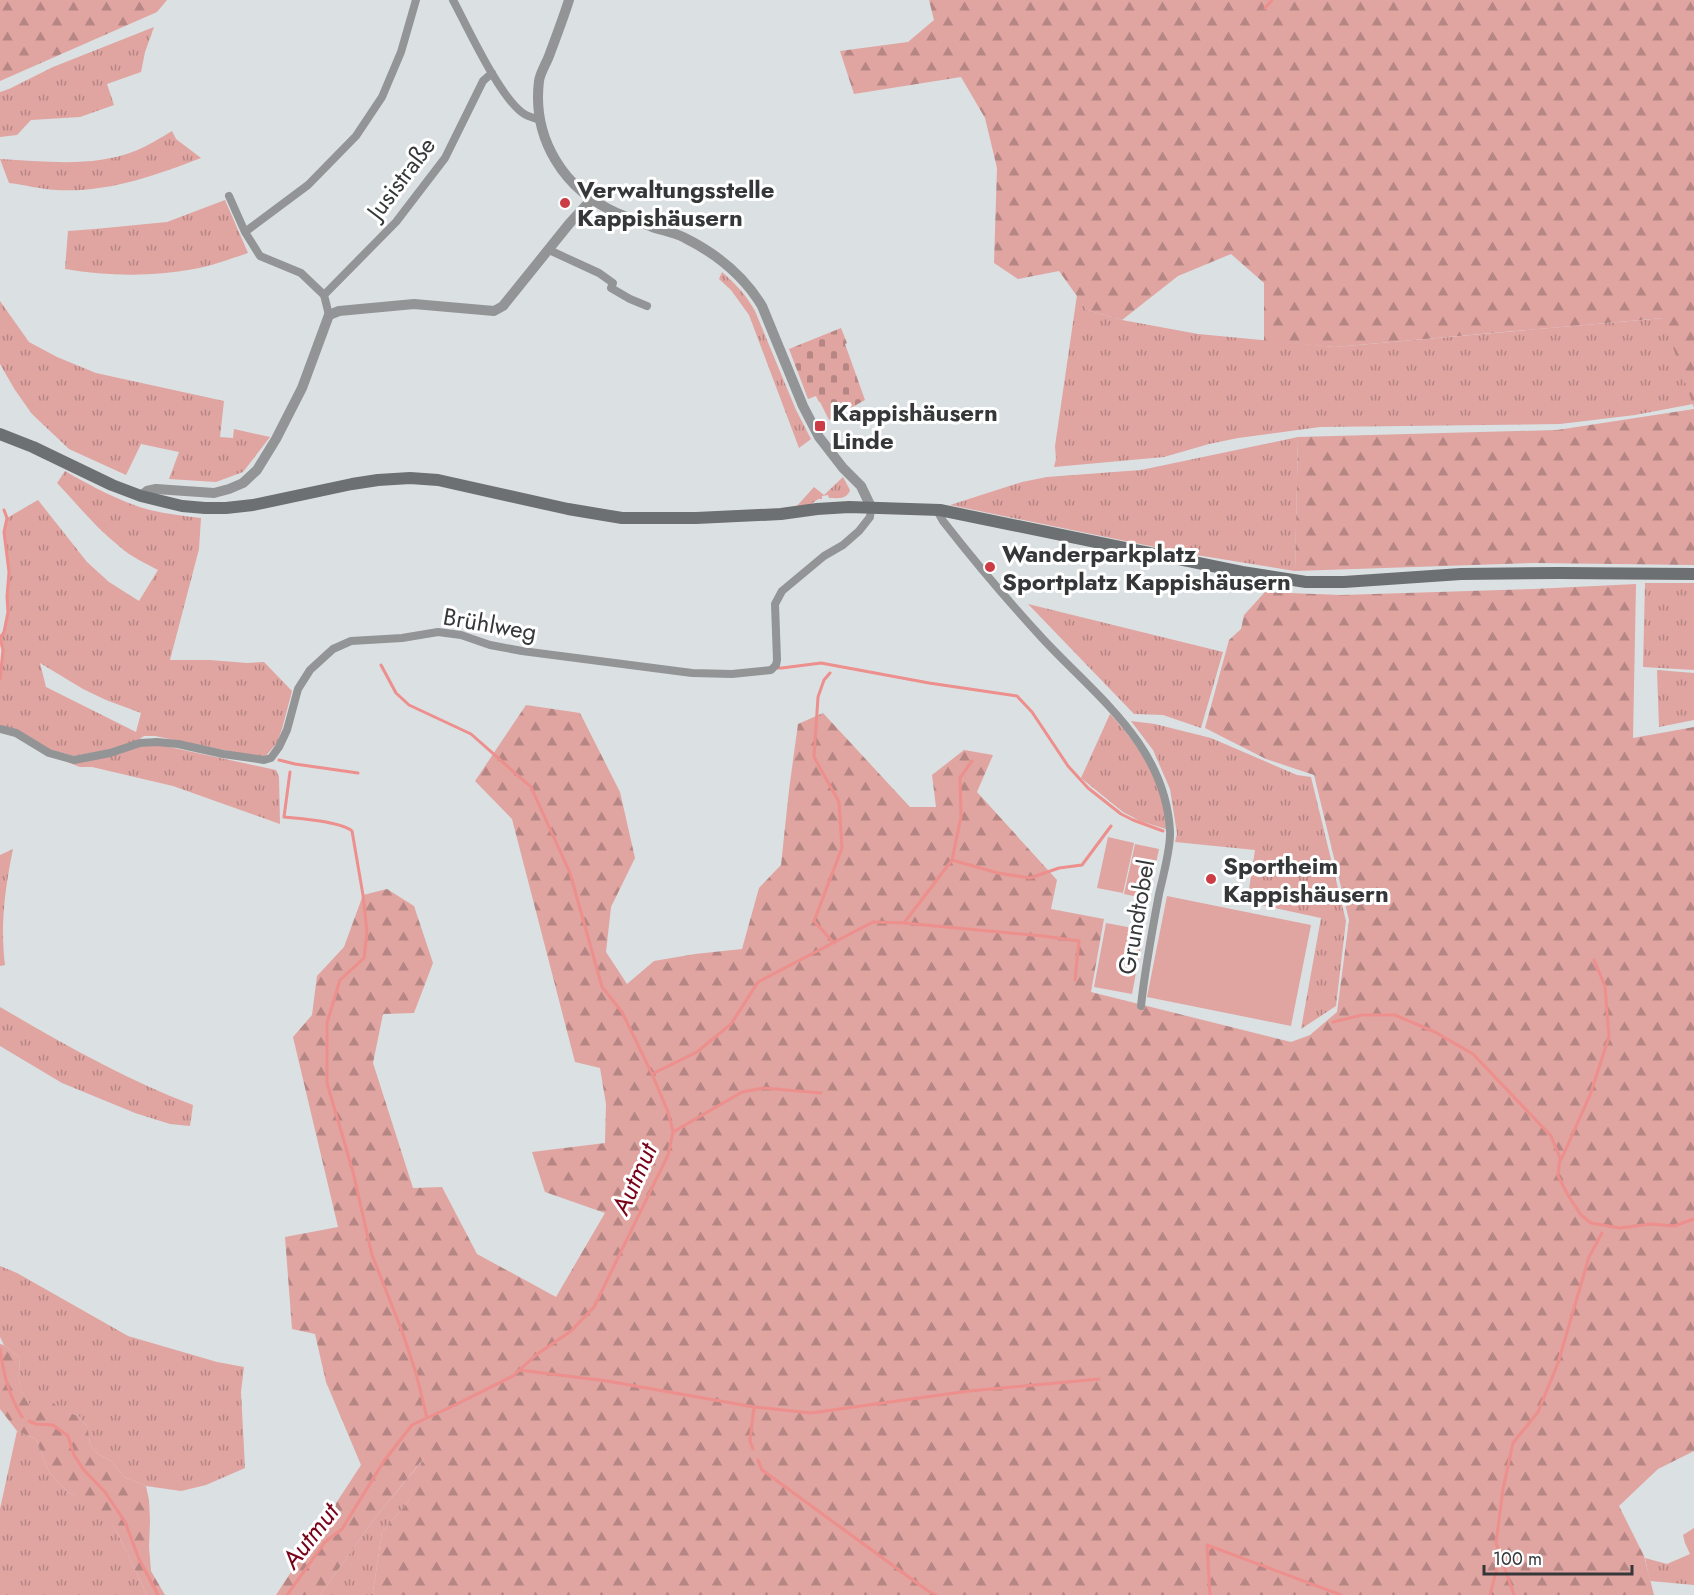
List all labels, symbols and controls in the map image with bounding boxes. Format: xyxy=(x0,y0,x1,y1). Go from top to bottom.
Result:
street label: Jusistraße xyxy=(357,129,444,229)
place label: Verwaltungsstelle Kappishäusern xyxy=(576,172,775,235)
marker: Verwaltungsstelle Kappishäusern xyxy=(558,196,572,210)
place label: Kappishäusern Linde xyxy=(832,395,998,458)
marker: Kappishäusern Linde xyxy=(813,419,827,433)
place label: Wanderparkplatz Sportplatz Kappishäusern xyxy=(1002,536,1291,599)
marker: Wanderparkplatz Sportplatz Kappishäusern xyxy=(983,560,997,574)
street label: Brühlweg xyxy=(441,599,539,649)
place label: Sportheim Kappishäusern xyxy=(1223,848,1389,911)
street label: Grundtobel xyxy=(1109,857,1163,977)
marker: Sportheim Kappishäusern xyxy=(1204,872,1218,886)
water label: Autmut xyxy=(601,1136,667,1222)
water label: Autmut xyxy=(272,1493,349,1578)
scale bar xyxy=(1484,1538,1632,1576)
text: 100 m xyxy=(1493,1546,1542,1572)

